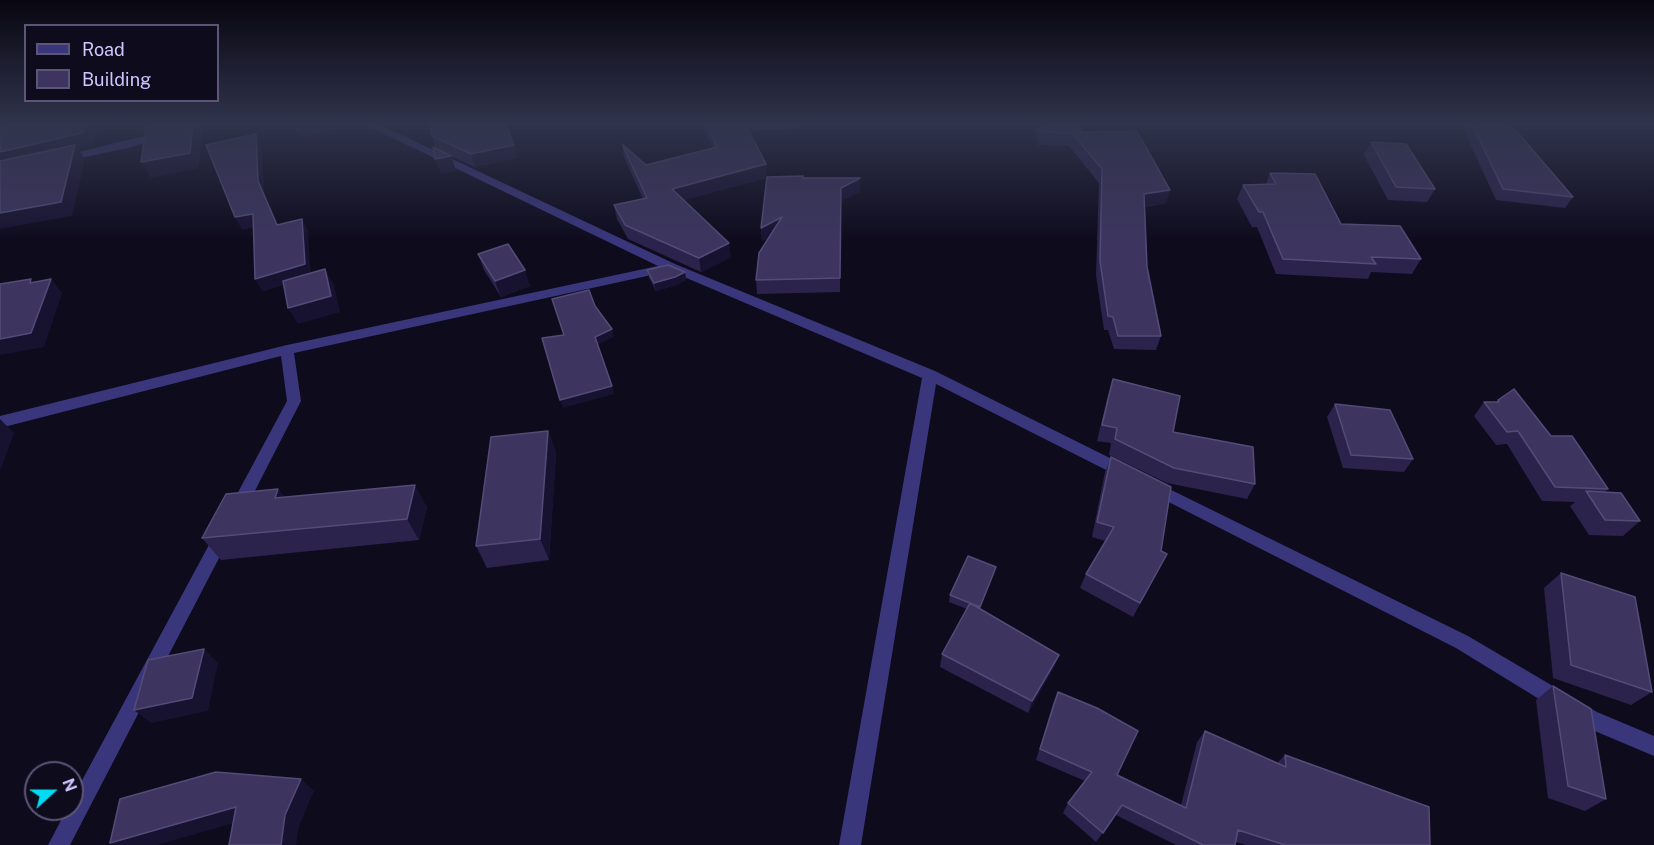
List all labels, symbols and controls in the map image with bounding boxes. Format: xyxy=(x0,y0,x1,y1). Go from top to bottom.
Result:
legend xyxy=(24,24,219,102)
text: Road xyxy=(82,39,125,60)
text: Building xyxy=(82,69,151,90)
north arrow xyxy=(24,761,84,821)
text: N xyxy=(58,776,81,794)

